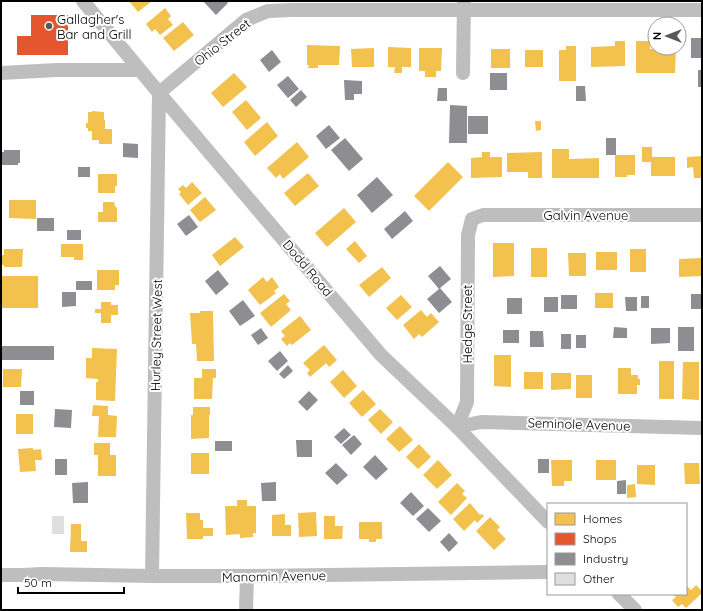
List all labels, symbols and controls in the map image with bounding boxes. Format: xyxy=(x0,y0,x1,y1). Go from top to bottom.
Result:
place label: Gallagher's Bar and Grill xyxy=(57,11,132,42)
street label: Ohio Street xyxy=(191,15,253,69)
north arrow xyxy=(647,16,687,56)
marker: Gallagher's Bar and Grill xyxy=(44,21,54,31)
text: N xyxy=(650,32,664,40)
street label: Galvin Avenue xyxy=(544,207,628,223)
street label: Dodd Road xyxy=(280,236,336,300)
street label: Hurley Street West xyxy=(147,279,165,391)
street label: Hedge Street xyxy=(459,285,475,363)
street label: Seminole Avenue xyxy=(527,414,631,434)
legend xyxy=(547,503,687,595)
text: Homes xyxy=(583,511,623,526)
text: Shops xyxy=(583,531,617,546)
text: Industry xyxy=(583,551,628,566)
street label: Manomin Avenue xyxy=(222,567,326,585)
scale bar xyxy=(18,569,124,595)
text: Other xyxy=(583,571,615,586)
text: 50 m xyxy=(24,575,52,590)

